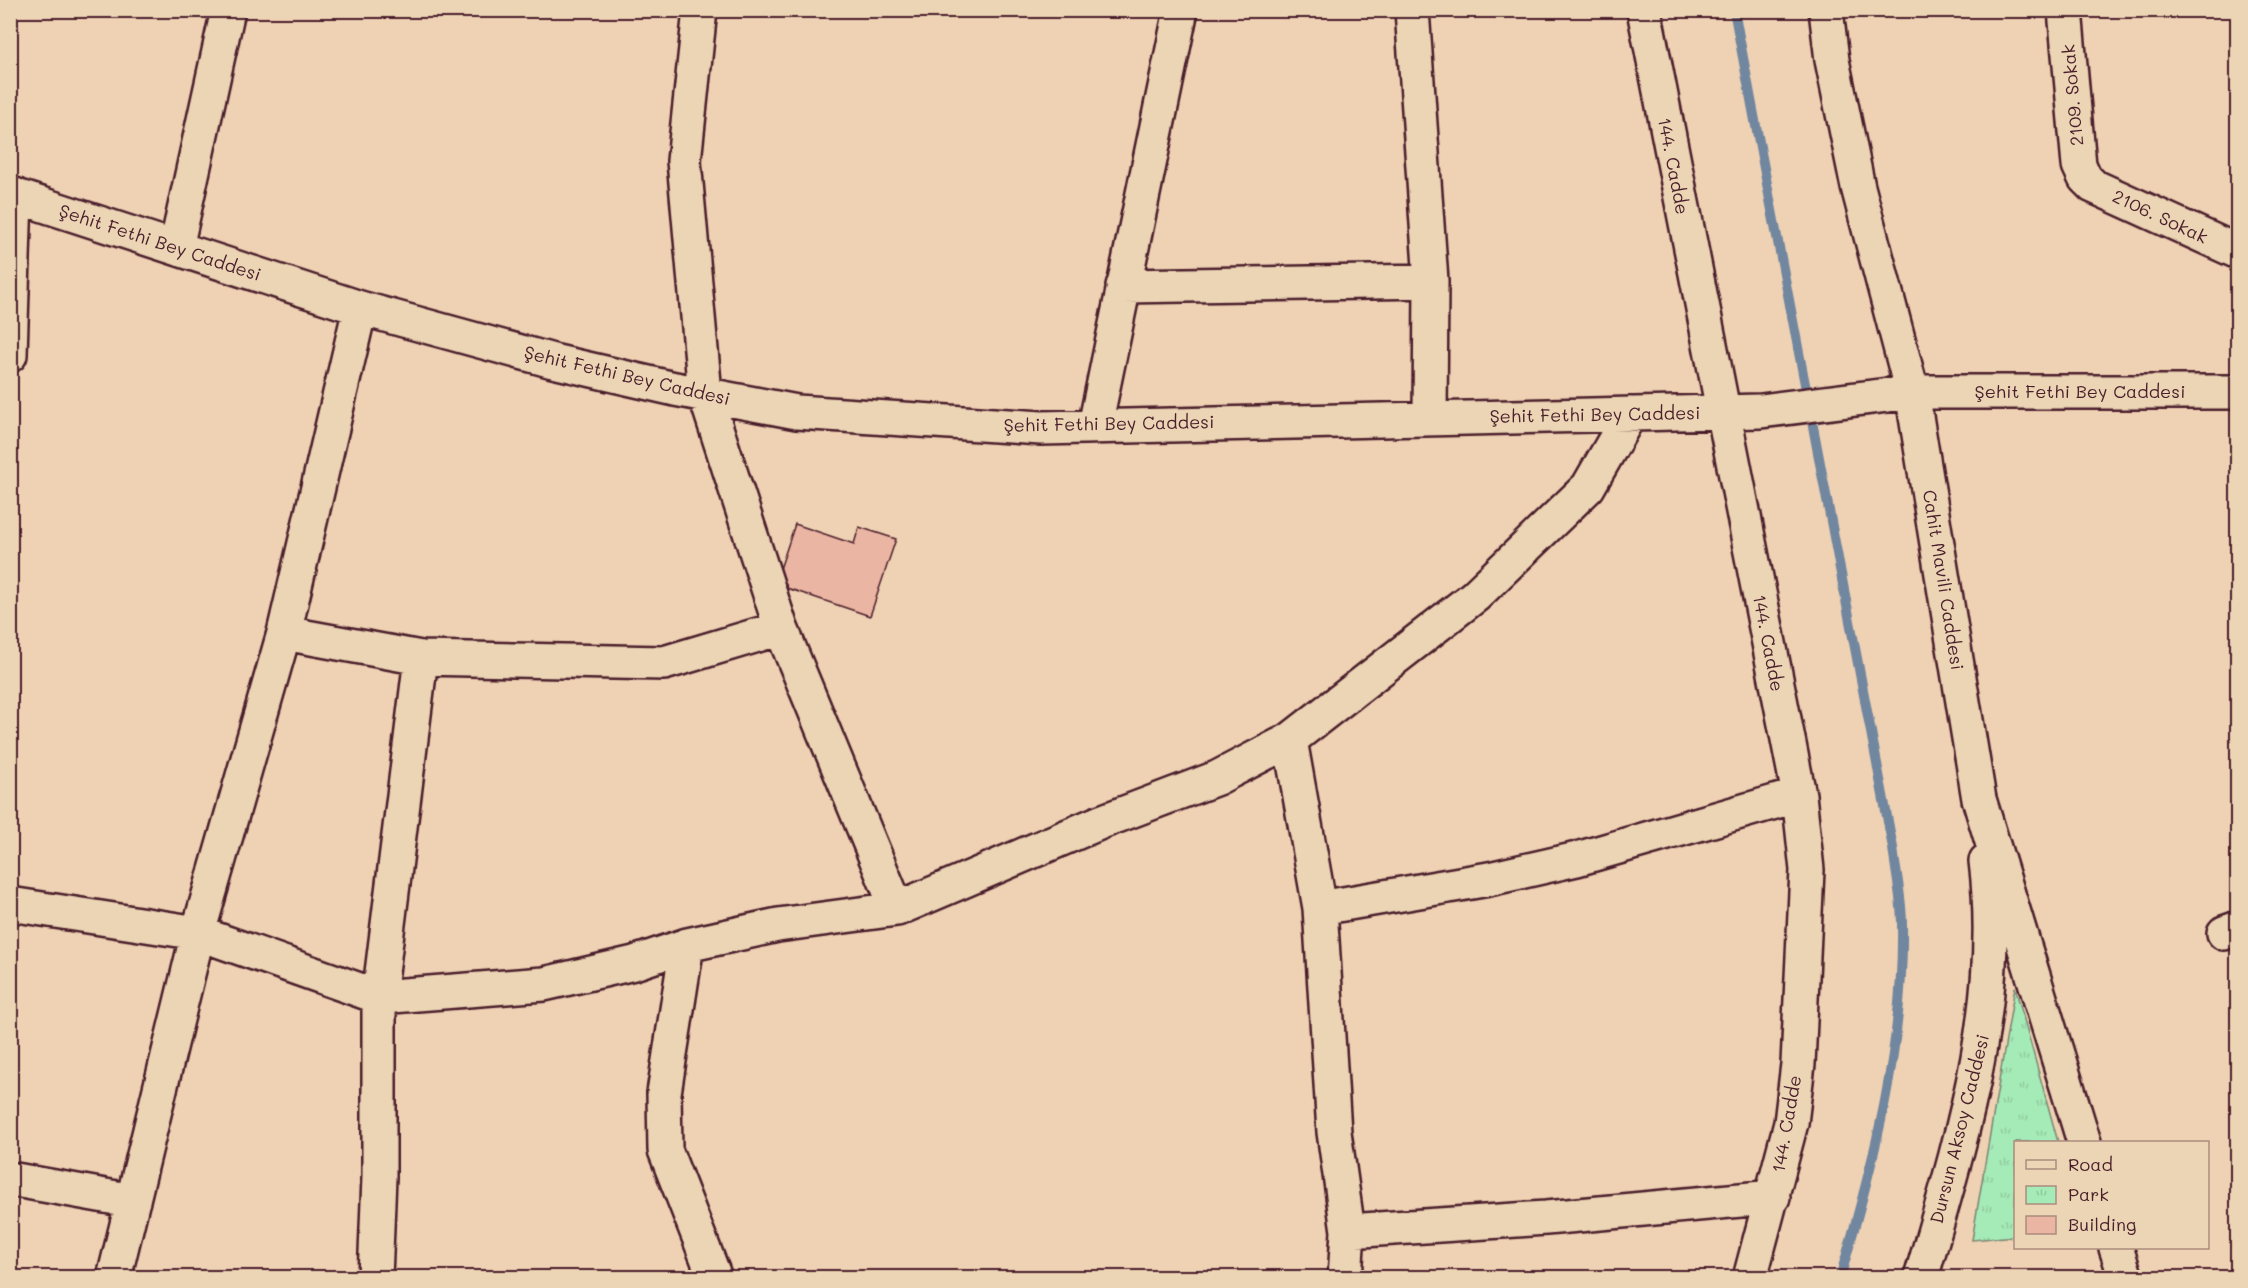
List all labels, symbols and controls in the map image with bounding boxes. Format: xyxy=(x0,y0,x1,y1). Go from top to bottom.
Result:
street label: 2109. Sokak xyxy=(2056,43,2088,147)
street label: 144. Cadde xyxy=(1653,115,1695,216)
street label: 2106. Sokak xyxy=(2109,184,2212,249)
street label: Şehit Fethi Bey Caddesi xyxy=(56,198,264,286)
street label: Şehit Fethi Bey Caddesi xyxy=(522,340,733,410)
street label: Şehit Fethi Bey Caddesi xyxy=(1975,379,2185,403)
street label: Şehit Fethi Bey Caddesi xyxy=(1489,400,1701,428)
street label: Şehit Fethi Bey Caddesi xyxy=(1003,409,1215,437)
street label: Cahit Mavili Caddesi xyxy=(1918,488,1970,672)
street label: 144. Cadde xyxy=(1748,592,1790,693)
street label: Dursun Aksoy Caddesi xyxy=(1924,1032,1994,1226)
street label: 144. Cadde xyxy=(1766,1073,1806,1174)
legend xyxy=(2014,1141,2209,1249)
text: Road xyxy=(2068,1152,2113,1176)
text: Park xyxy=(2068,1182,2109,1206)
text: Building xyxy=(2068,1212,2136,1236)

